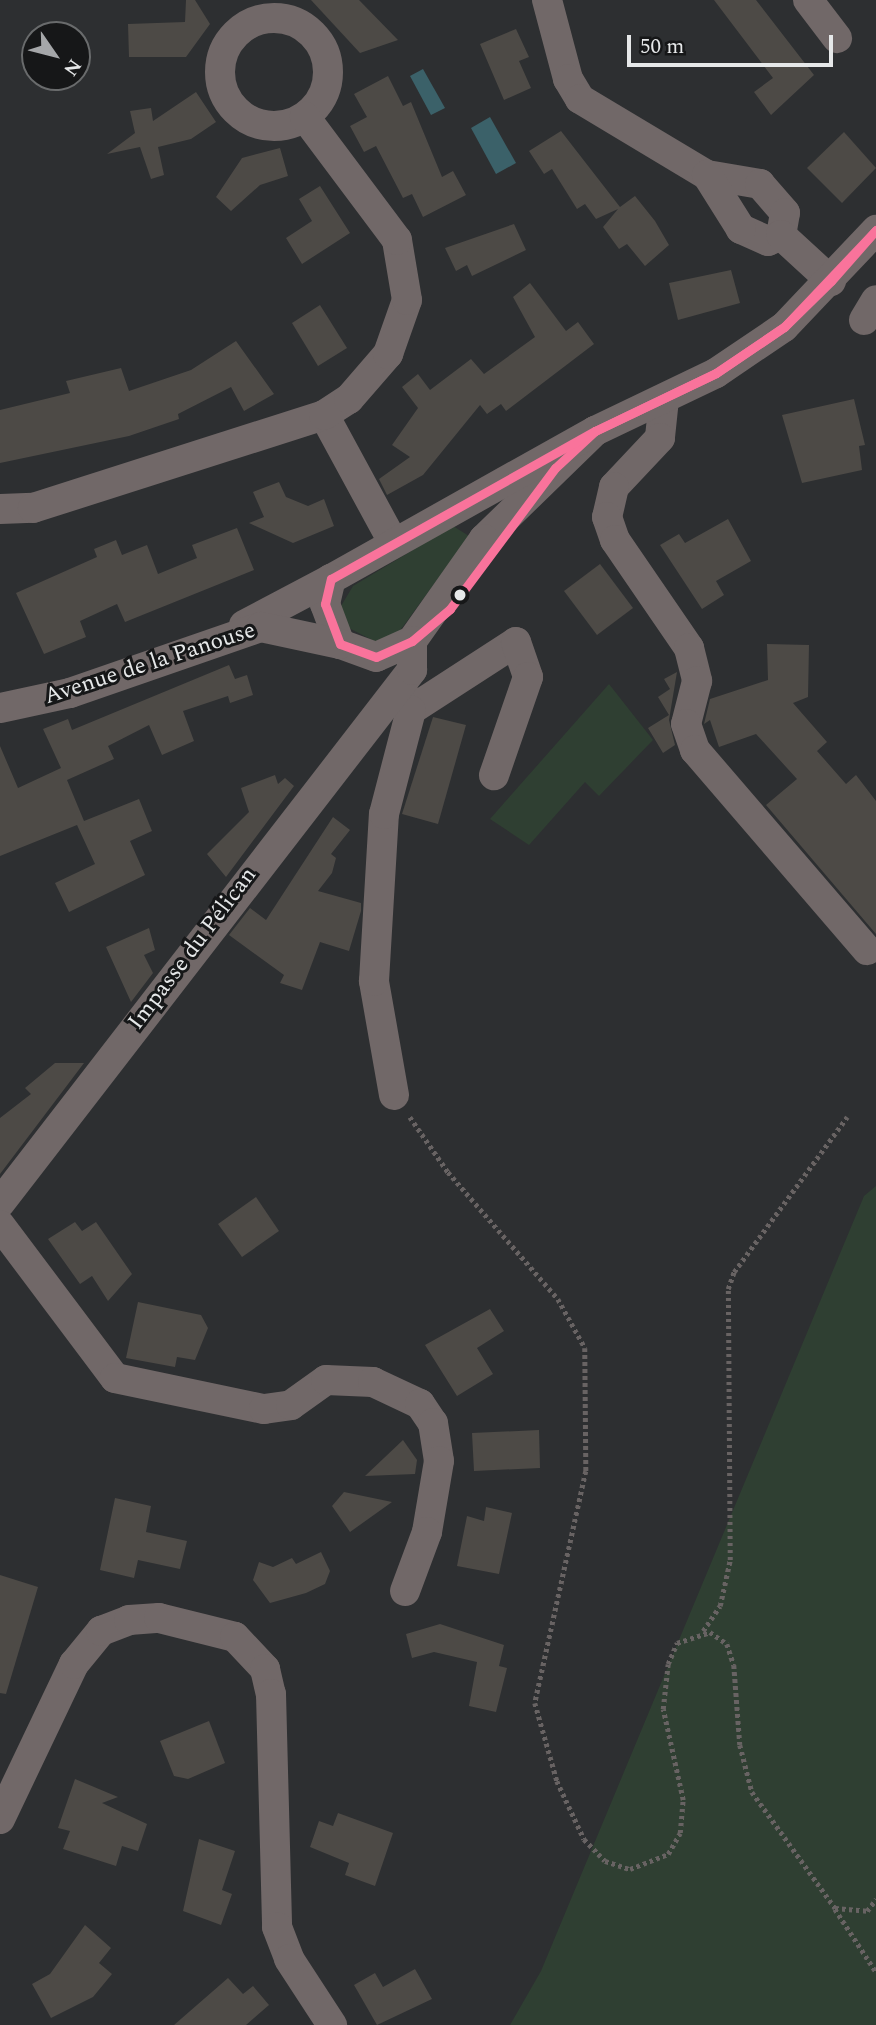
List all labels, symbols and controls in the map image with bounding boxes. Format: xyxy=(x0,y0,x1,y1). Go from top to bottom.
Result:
north arrow xyxy=(21,21,91,91)
scale bar xyxy=(631,21,838,65)
text: 50 m xyxy=(640,31,684,63)
text: N xyxy=(56,53,88,82)
unlabelled marker xyxy=(453,588,467,602)
street label: Avenue de la Panouse xyxy=(41,617,259,711)
street label: Impasse du Pélican xyxy=(123,862,263,1036)

